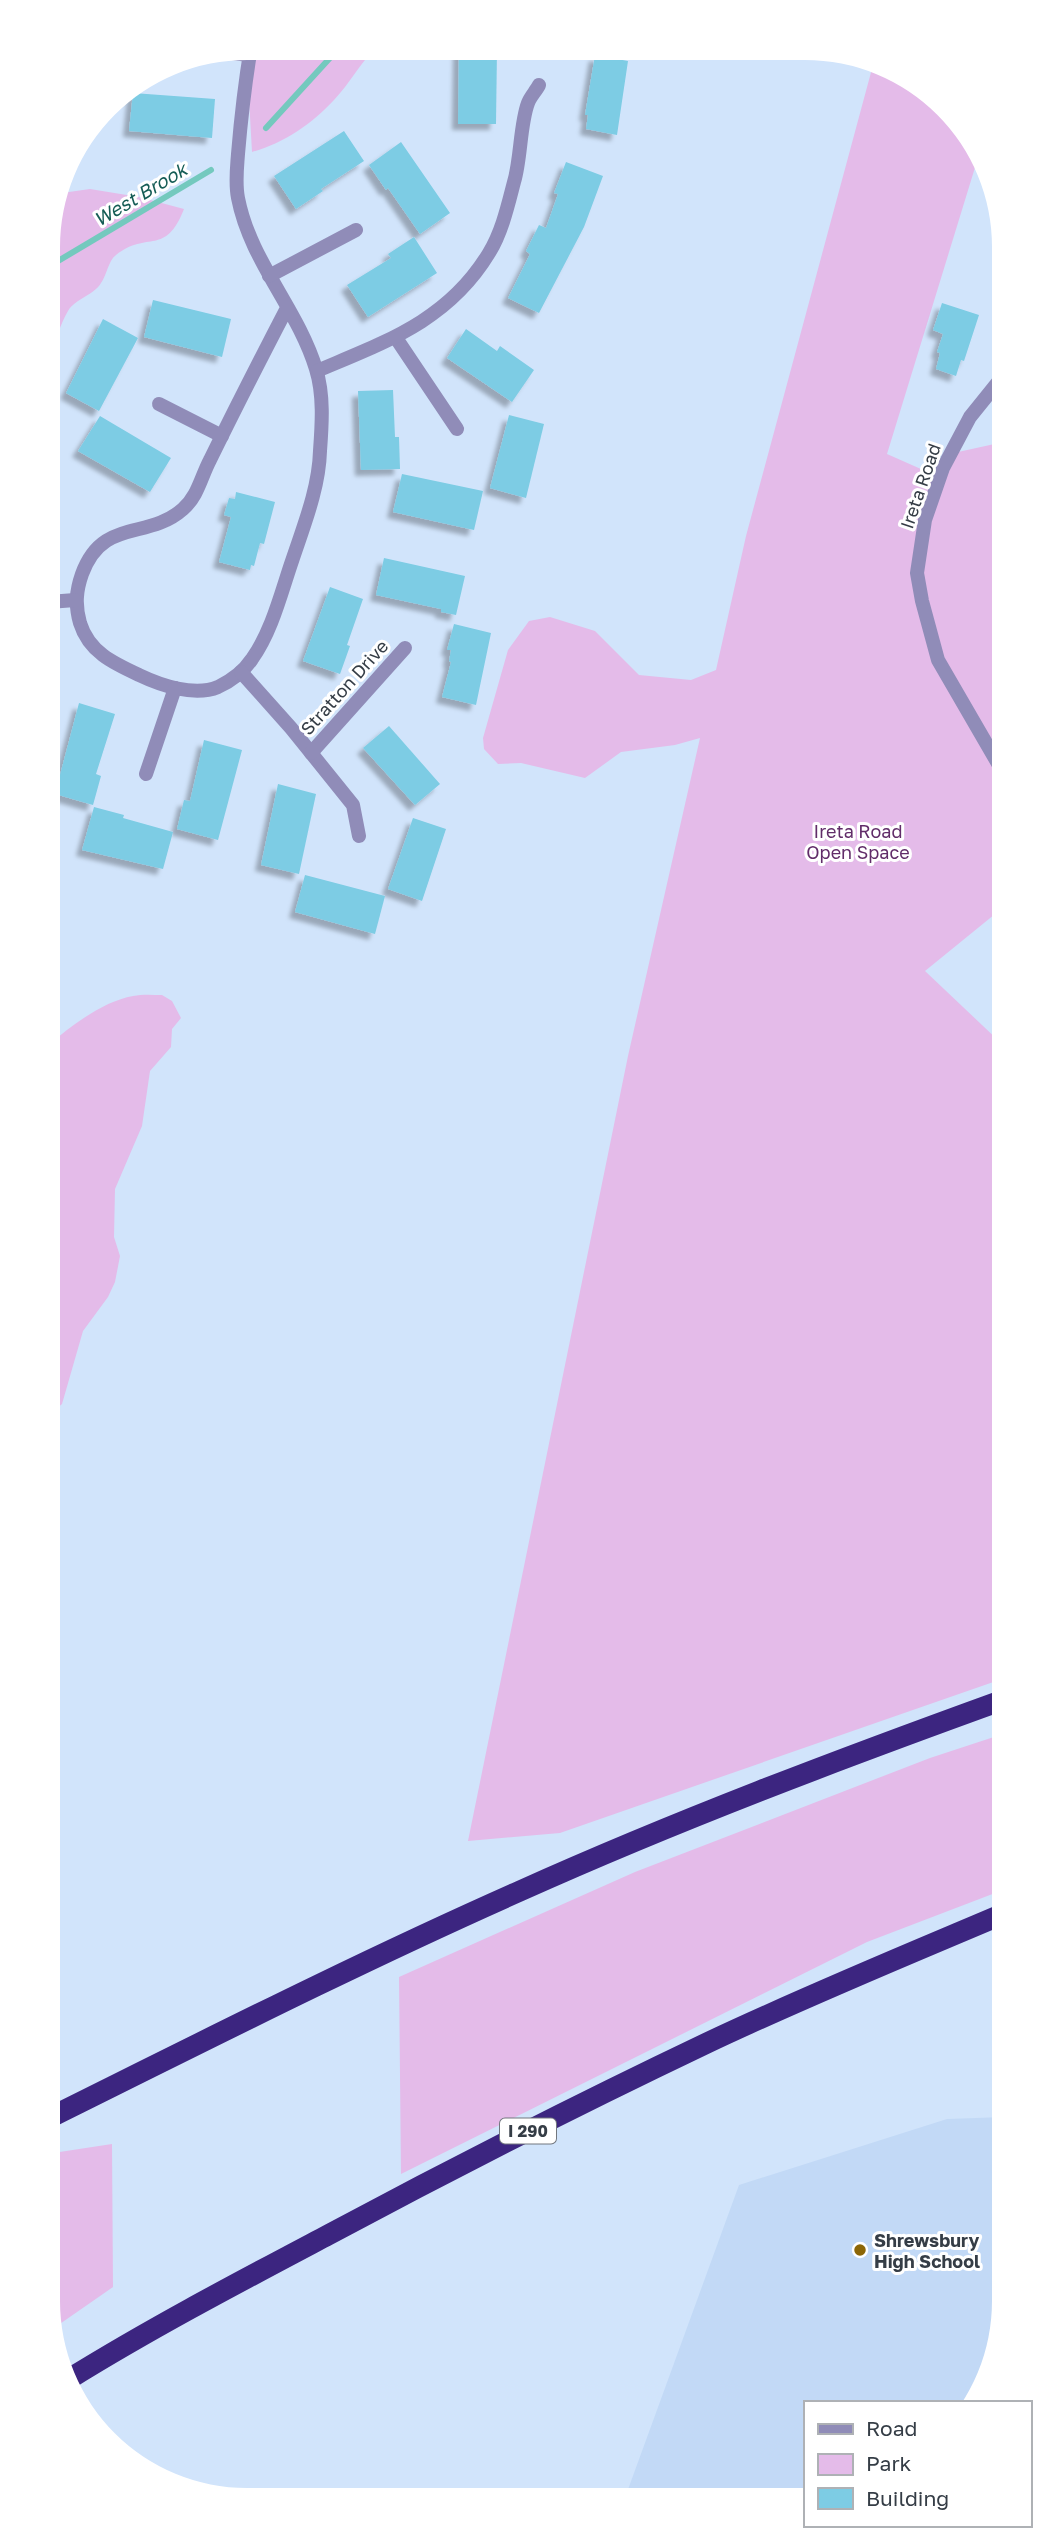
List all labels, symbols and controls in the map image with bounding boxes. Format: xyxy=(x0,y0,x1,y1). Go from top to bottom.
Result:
water label: West Brook xyxy=(89,156,193,231)
street label: Ireta Road xyxy=(895,440,945,532)
street label: Stratton Drive xyxy=(296,635,392,739)
park label: Ireta Road Open Space xyxy=(806,820,910,863)
road number: I 290 xyxy=(500,2118,556,2144)
place label: Shrewsbury High School xyxy=(874,2229,980,2272)
marker: Shrewsbury High School xyxy=(852,2242,868,2258)
legend xyxy=(804,2401,1031,2527)
text: Road xyxy=(866,2415,917,2441)
text: Park xyxy=(866,2450,912,2476)
text: Building xyxy=(866,2485,949,2511)

